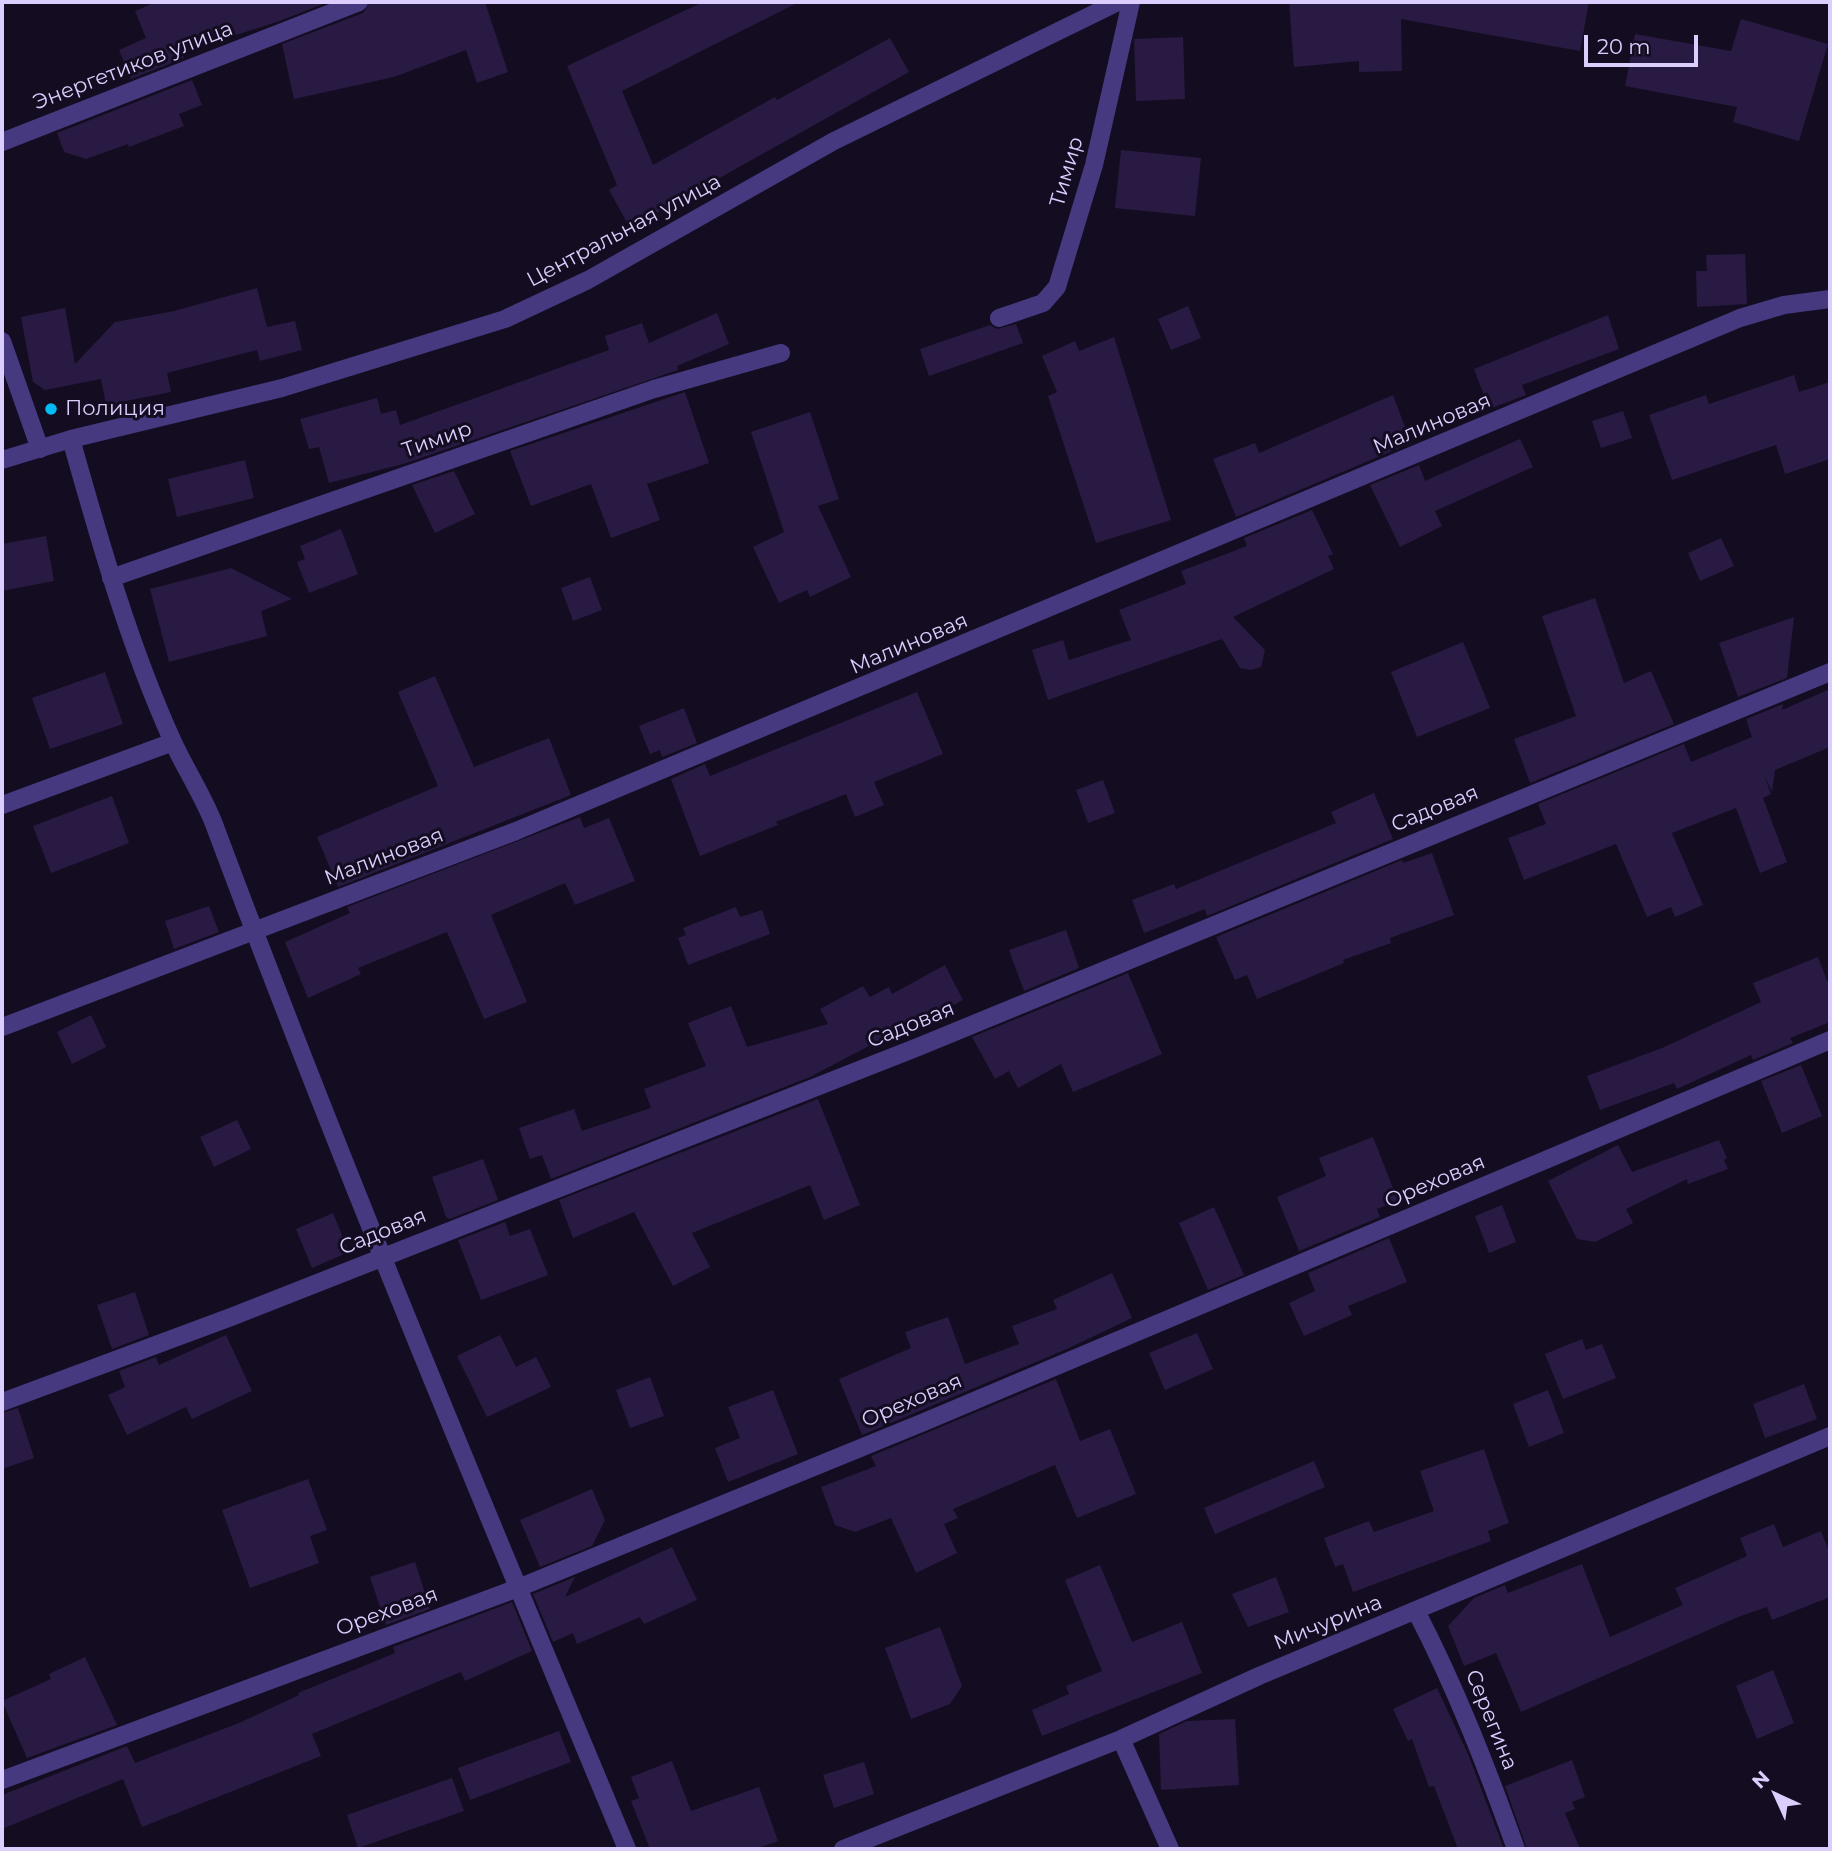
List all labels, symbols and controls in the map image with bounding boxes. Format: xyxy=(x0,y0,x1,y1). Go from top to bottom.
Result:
street label: Энергетиков улица xyxy=(30,16,236,116)
scale bar xyxy=(1587,21,1701,65)
text: 20 m xyxy=(1597,34,1651,59)
street label: Тимир xyxy=(1045,134,1089,210)
street label: Центральная улица xyxy=(523,169,725,293)
street label: Малиновая xyxy=(1369,388,1495,460)
place label: Полиция xyxy=(65,396,165,422)
marker: Полиция xyxy=(43,401,59,417)
street label: Тимир xyxy=(399,416,475,464)
street label: Малиновая xyxy=(846,608,972,680)
street label: Садовая xyxy=(1388,780,1482,838)
street label: Малиновая xyxy=(321,823,447,891)
street label: Садовая xyxy=(864,996,958,1054)
street label: Ореховая xyxy=(1381,1150,1489,1214)
street label: Садовая xyxy=(336,1203,430,1261)
street label: Ореховая xyxy=(858,1369,966,1433)
street label: Ореховая xyxy=(333,1582,441,1642)
street label: Мичурина xyxy=(1270,1590,1386,1656)
street label: Серегина xyxy=(1460,1666,1522,1774)
north arrow xyxy=(1741,1760,1811,1830)
text: N xyxy=(1747,1766,1774,1793)

